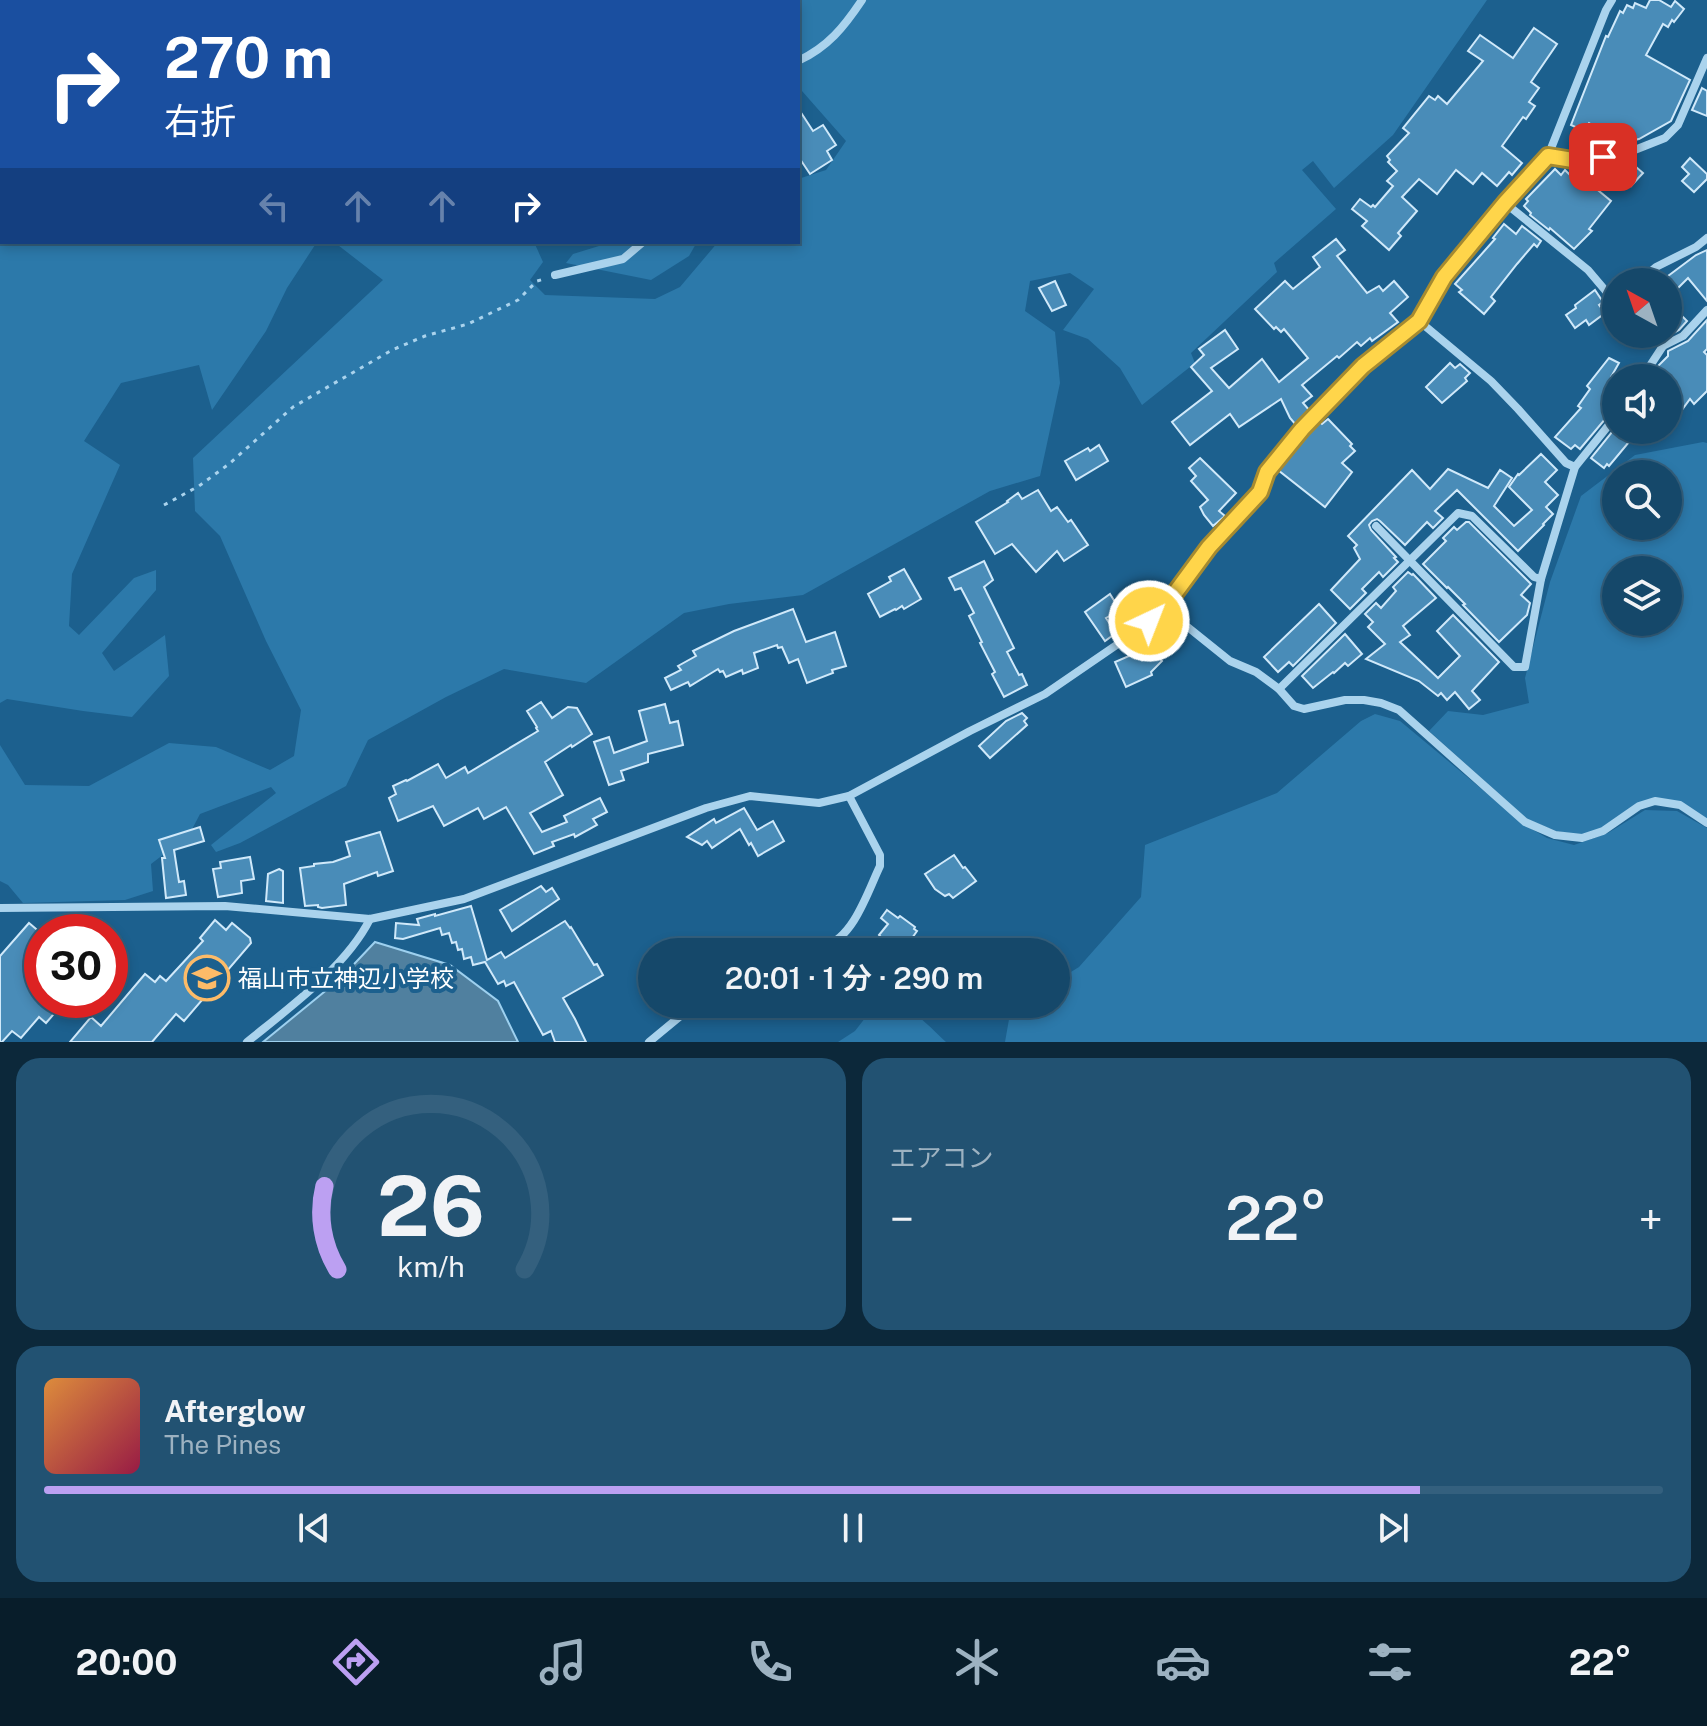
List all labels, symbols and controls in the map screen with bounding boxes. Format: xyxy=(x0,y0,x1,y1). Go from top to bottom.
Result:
text: 270 m xyxy=(164,25,333,91)
icon: right xyxy=(32,32,136,136)
text: 右折 xyxy=(164,100,236,142)
pin xyxy=(1569,123,1637,191)
icon: arrive xyxy=(1581,135,1625,179)
icon: left xyxy=(252,184,296,228)
icon: ahead xyxy=(336,184,380,228)
icon: ahead xyxy=(420,184,464,228)
icon: right xyxy=(504,184,548,228)
north arrow xyxy=(1602,268,1682,348)
map controls xyxy=(1602,268,1682,636)
button: sound xyxy=(1602,364,1682,444)
button: search xyxy=(1602,460,1682,540)
button: layers xyxy=(1602,556,1682,636)
position arrow xyxy=(1107,579,1191,663)
speed limit sign: 30 xyxy=(24,914,128,1018)
school or university icon: 福山市立神辺小学校 xyxy=(183,954,231,1002)
text: 20:01 · 1 分 · 290 m xyxy=(725,960,983,996)
place label: 福山市立神辺小学校 xyxy=(238,964,454,992)
text: エアコン xyxy=(890,1142,994,1173)
text: 26 xyxy=(377,1157,485,1255)
text: 22° xyxy=(1225,1183,1327,1254)
text: − xyxy=(890,1193,914,1245)
text: + xyxy=(1639,1193,1663,1245)
text: km/h xyxy=(397,1250,464,1283)
text: Afterglow xyxy=(164,1393,306,1429)
text: The Pines xyxy=(164,1429,281,1460)
icon: previous xyxy=(292,1506,336,1550)
icon: pause xyxy=(831,1506,875,1550)
icon: next xyxy=(1371,1506,1415,1550)
icon: directions xyxy=(328,1634,384,1690)
icon: music xyxy=(535,1634,591,1690)
icon: phone xyxy=(742,1634,798,1690)
icon: climate xyxy=(949,1634,1005,1690)
icon: car xyxy=(1155,1634,1211,1690)
icon: filters xyxy=(1362,1634,1418,1690)
text: 20:00 xyxy=(75,1641,177,1683)
text: 22° xyxy=(1569,1641,1632,1683)

